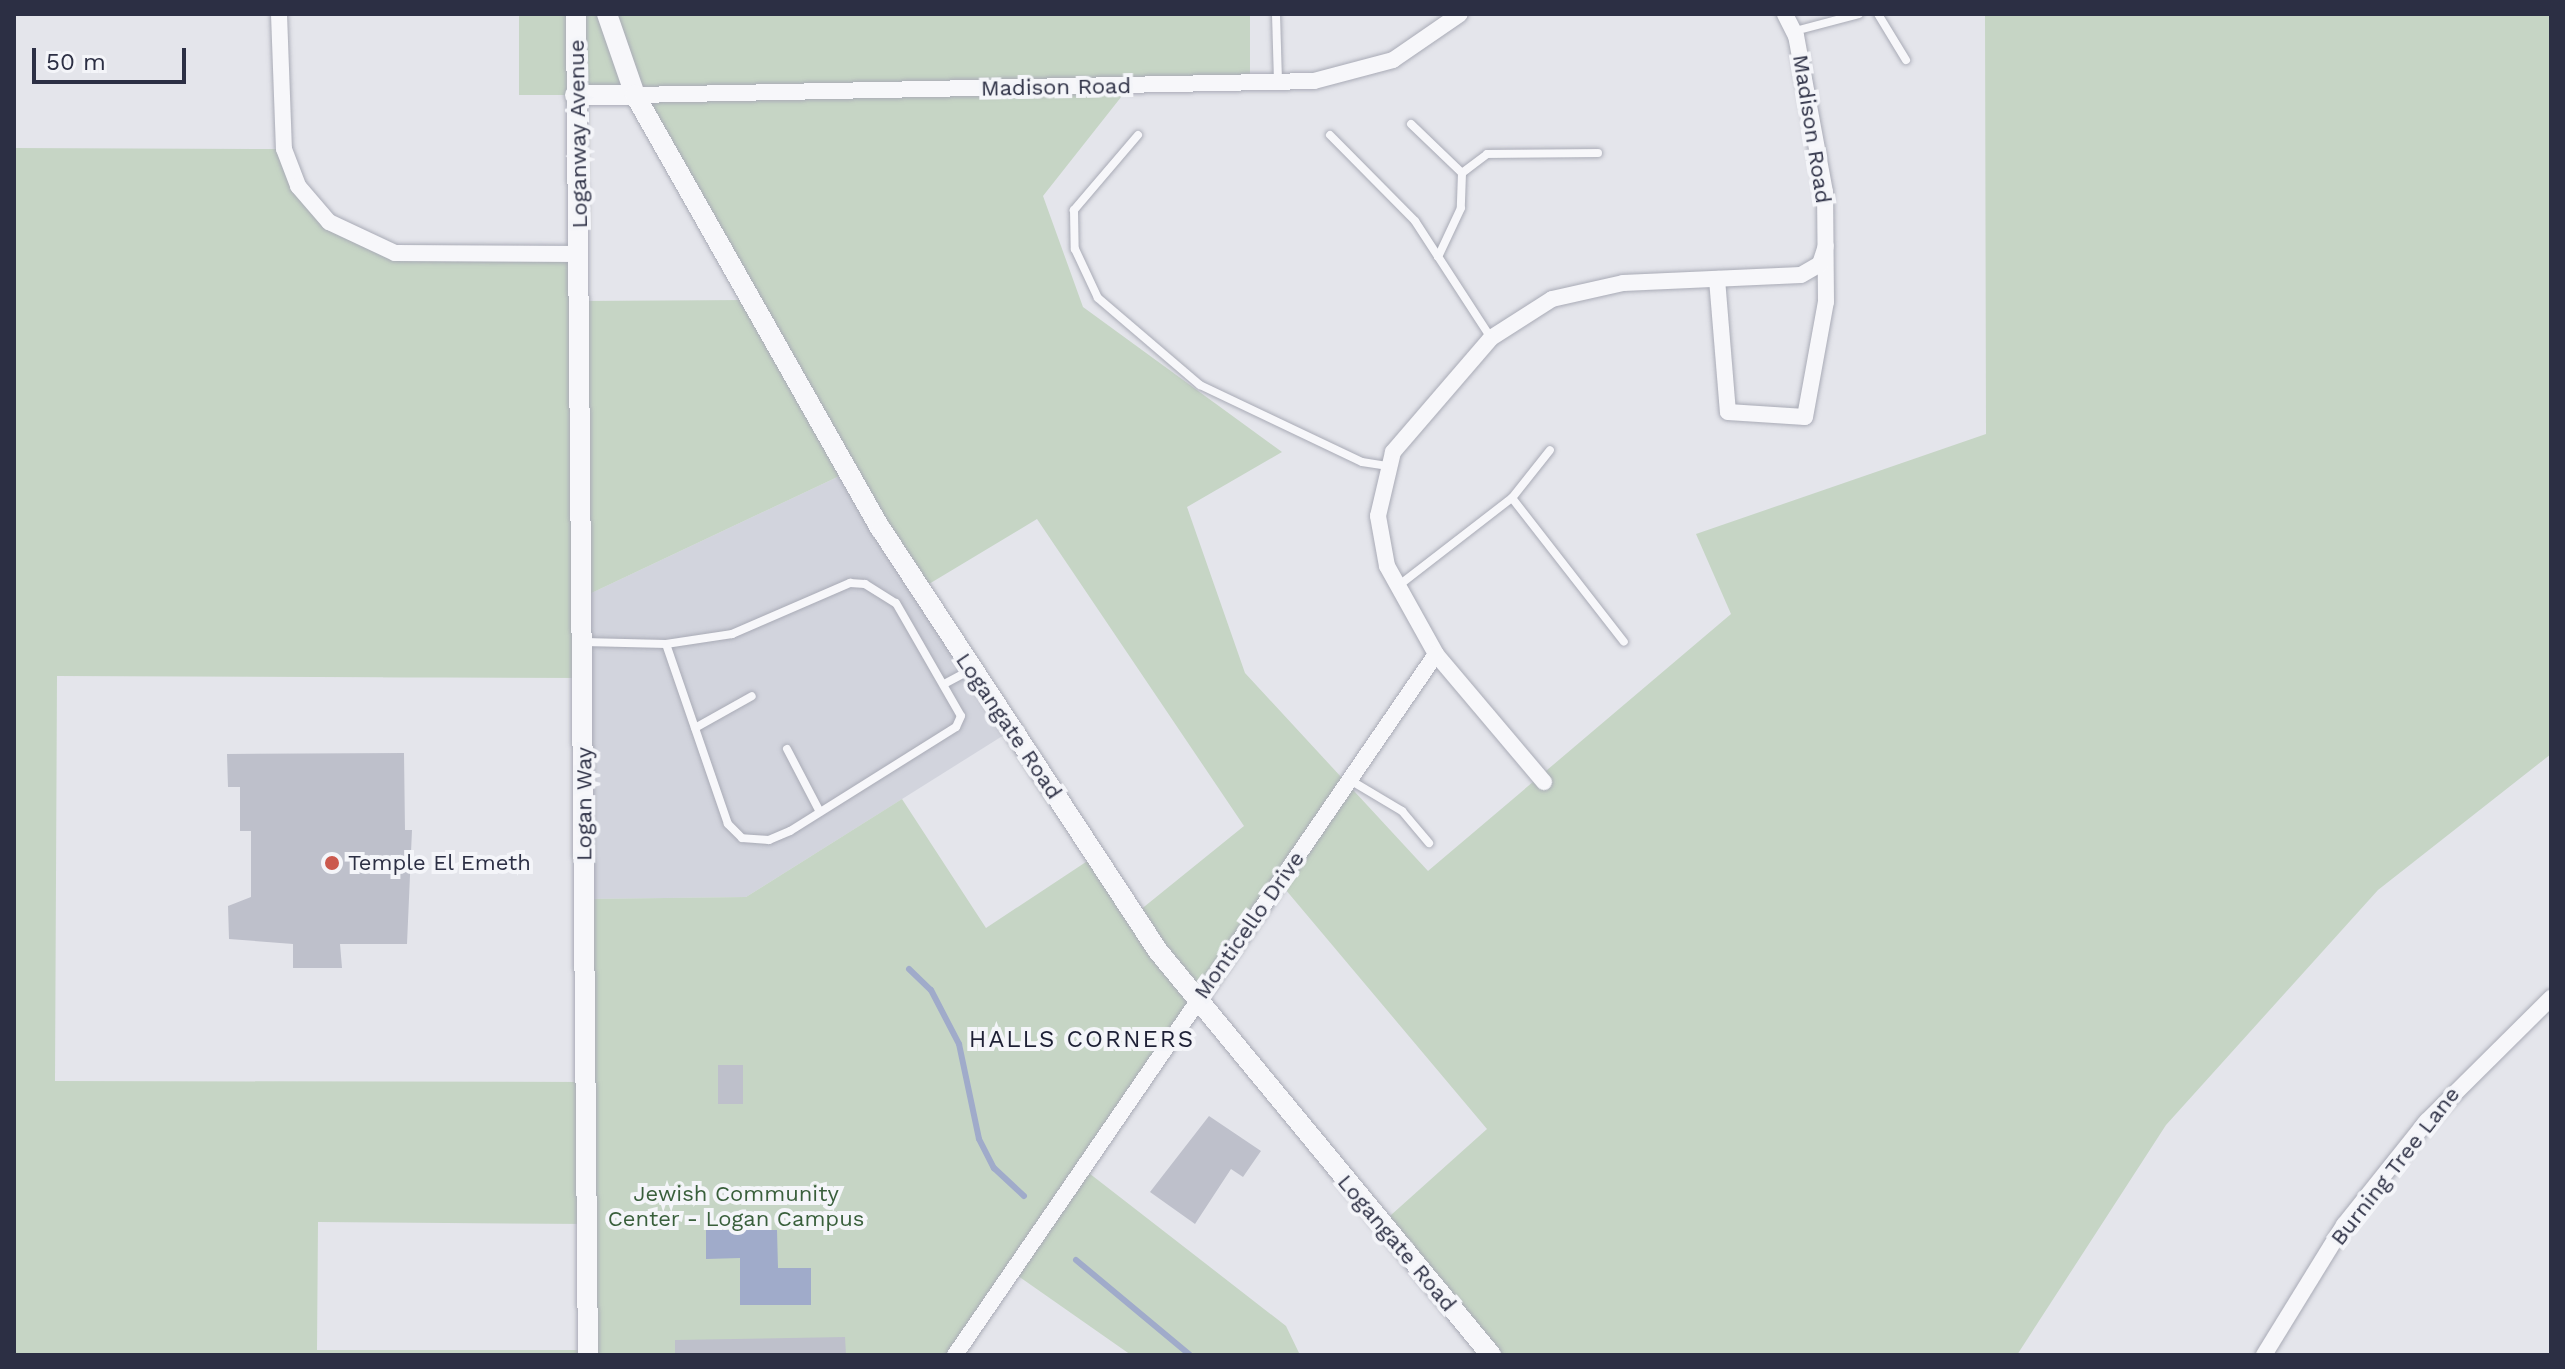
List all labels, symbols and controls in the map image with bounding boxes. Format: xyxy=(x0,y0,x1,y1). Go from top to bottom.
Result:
scale bar xyxy=(36,32,190,82)
street label: Loganway Avenue xyxy=(563,39,593,229)
text: 50 m xyxy=(46,48,106,76)
street label: Madison Road xyxy=(1787,53,1837,205)
street label: Madison Road xyxy=(981,72,1131,102)
street label: Logangate Road xyxy=(950,648,1068,804)
street label: Logan Way xyxy=(571,747,597,861)
street label: Monticello Drive xyxy=(1188,846,1310,1004)
place label: Temple El Emeth xyxy=(348,850,532,876)
marker: Temple El Emeth xyxy=(323,854,341,872)
district label: HALLS CORNERS xyxy=(969,1026,1195,1054)
street label: Burning Tree Lane xyxy=(2325,1081,2465,1251)
street label: Logangate Road xyxy=(1332,1169,1462,1317)
park label: Jewish Community Center - Logan Campus xyxy=(607,1180,865,1232)

